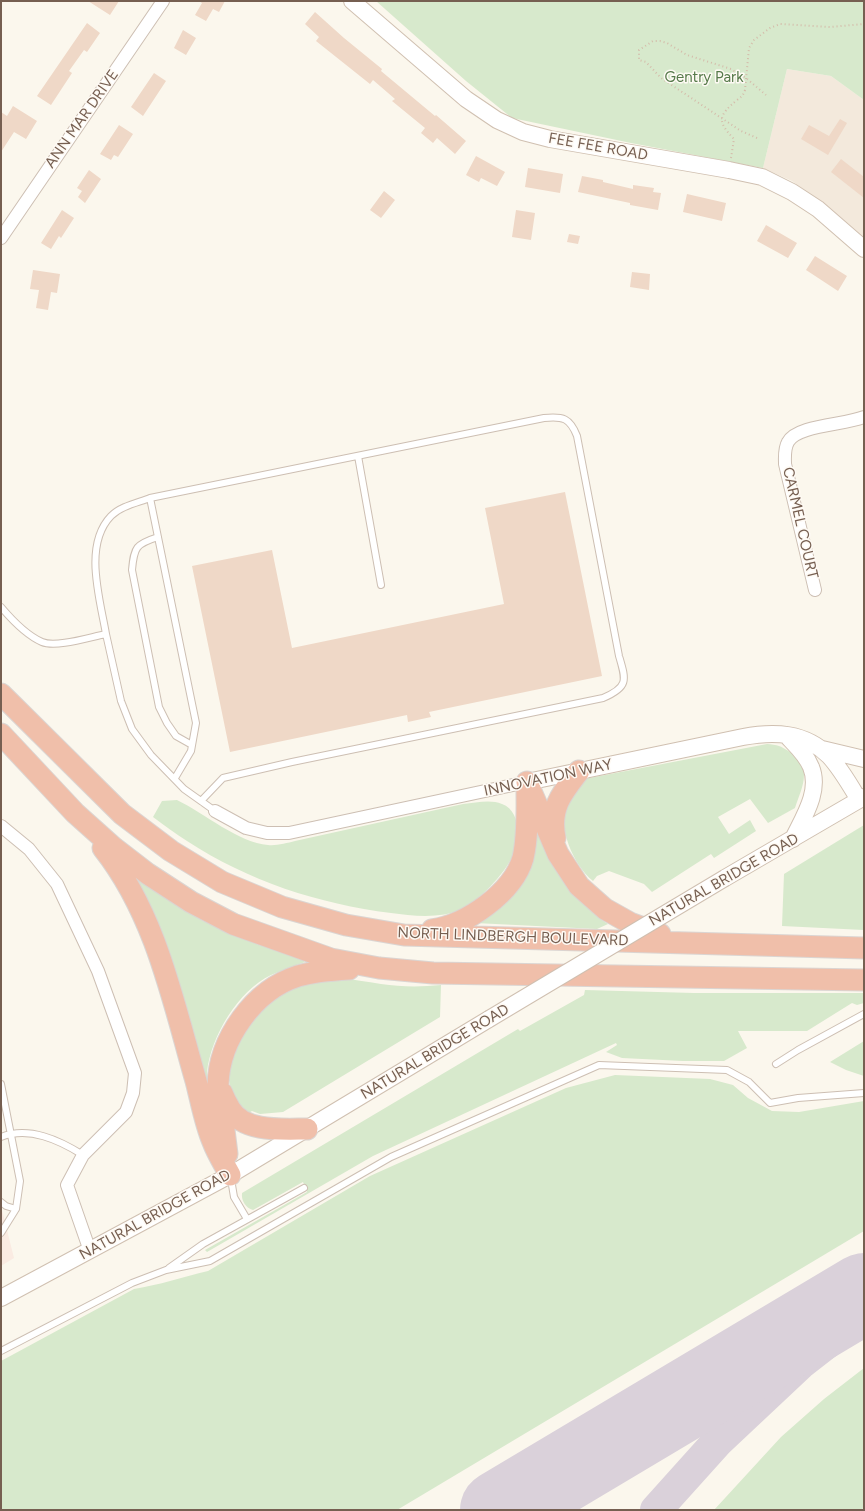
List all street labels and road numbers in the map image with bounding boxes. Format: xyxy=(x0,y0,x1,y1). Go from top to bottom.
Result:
street label: ANN MAR DRIVE xyxy=(41,66,123,172)
street label: FEE FEE ROAD xyxy=(547,129,649,165)
street label: CARMEL COURT xyxy=(778,465,822,581)
street label: INNOVATION WAY xyxy=(482,756,614,800)
street label: NATURAL BRIDGE ROAD xyxy=(646,830,802,930)
street label: NORTH LINDBERGH BOULEVARD xyxy=(397,924,629,950)
street label: NATURAL BRIDGE ROAD xyxy=(358,1001,512,1103)
street label: NATURAL BRIDGE ROAD xyxy=(76,1166,234,1264)

